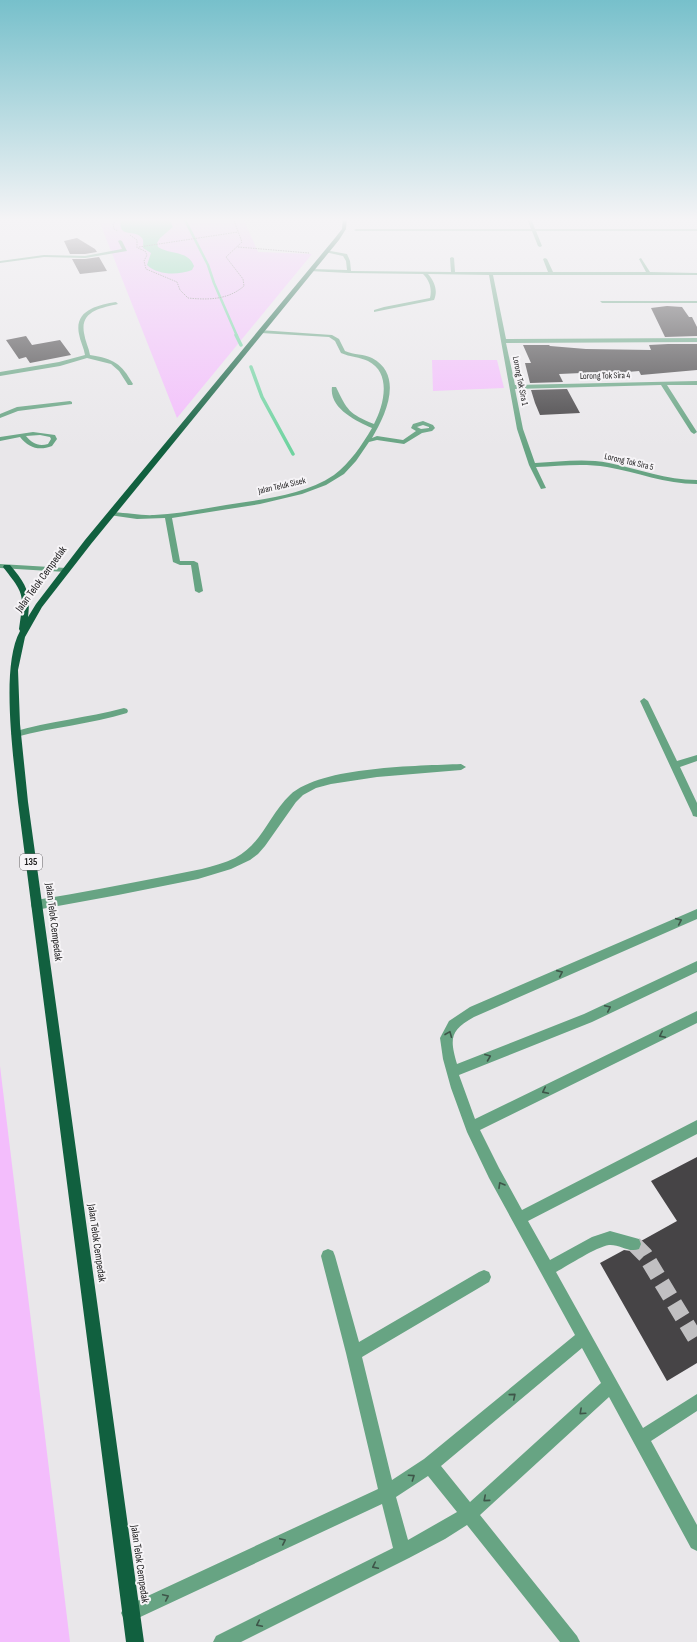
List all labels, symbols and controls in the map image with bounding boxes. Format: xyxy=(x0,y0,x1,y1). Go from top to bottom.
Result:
street label: Lorong Tok Sira 1 xyxy=(510,356,530,407)
street label: Lorong Tok Sira 4 xyxy=(580,370,630,382)
street label: Lorong Tok Sira 5 xyxy=(603,451,655,473)
street label: Jalan Teluk Sisek xyxy=(256,475,307,497)
street label: Jalan Telok Cempedak xyxy=(12,543,70,615)
road number: 135 xyxy=(20,854,42,870)
street label: Jalan Telok Cempedak xyxy=(43,881,65,963)
one-way arrow xyxy=(675,918,683,926)
one-way arrow xyxy=(556,970,563,978)
one-way arrow xyxy=(604,1005,612,1013)
one-way arrow xyxy=(659,1030,666,1038)
one-way arrow xyxy=(444,1031,452,1038)
one-way arrow xyxy=(485,1054,492,1062)
one-way arrow xyxy=(542,1086,549,1094)
one-way arrow xyxy=(498,1182,505,1189)
street label: Jalan Telok Cempedak xyxy=(85,1202,109,1284)
one-way arrow xyxy=(509,1393,516,1400)
one-way arrow xyxy=(579,1407,587,1415)
one-way arrow xyxy=(408,1474,415,1482)
one-way arrow xyxy=(483,1495,491,1502)
street label: Jalan Telok Cempedak xyxy=(128,1523,152,1605)
one-way arrow xyxy=(279,1538,286,1546)
one-way arrow xyxy=(372,1561,379,1569)
one-way arrow xyxy=(161,1594,169,1602)
one-way arrow xyxy=(255,1619,263,1627)

